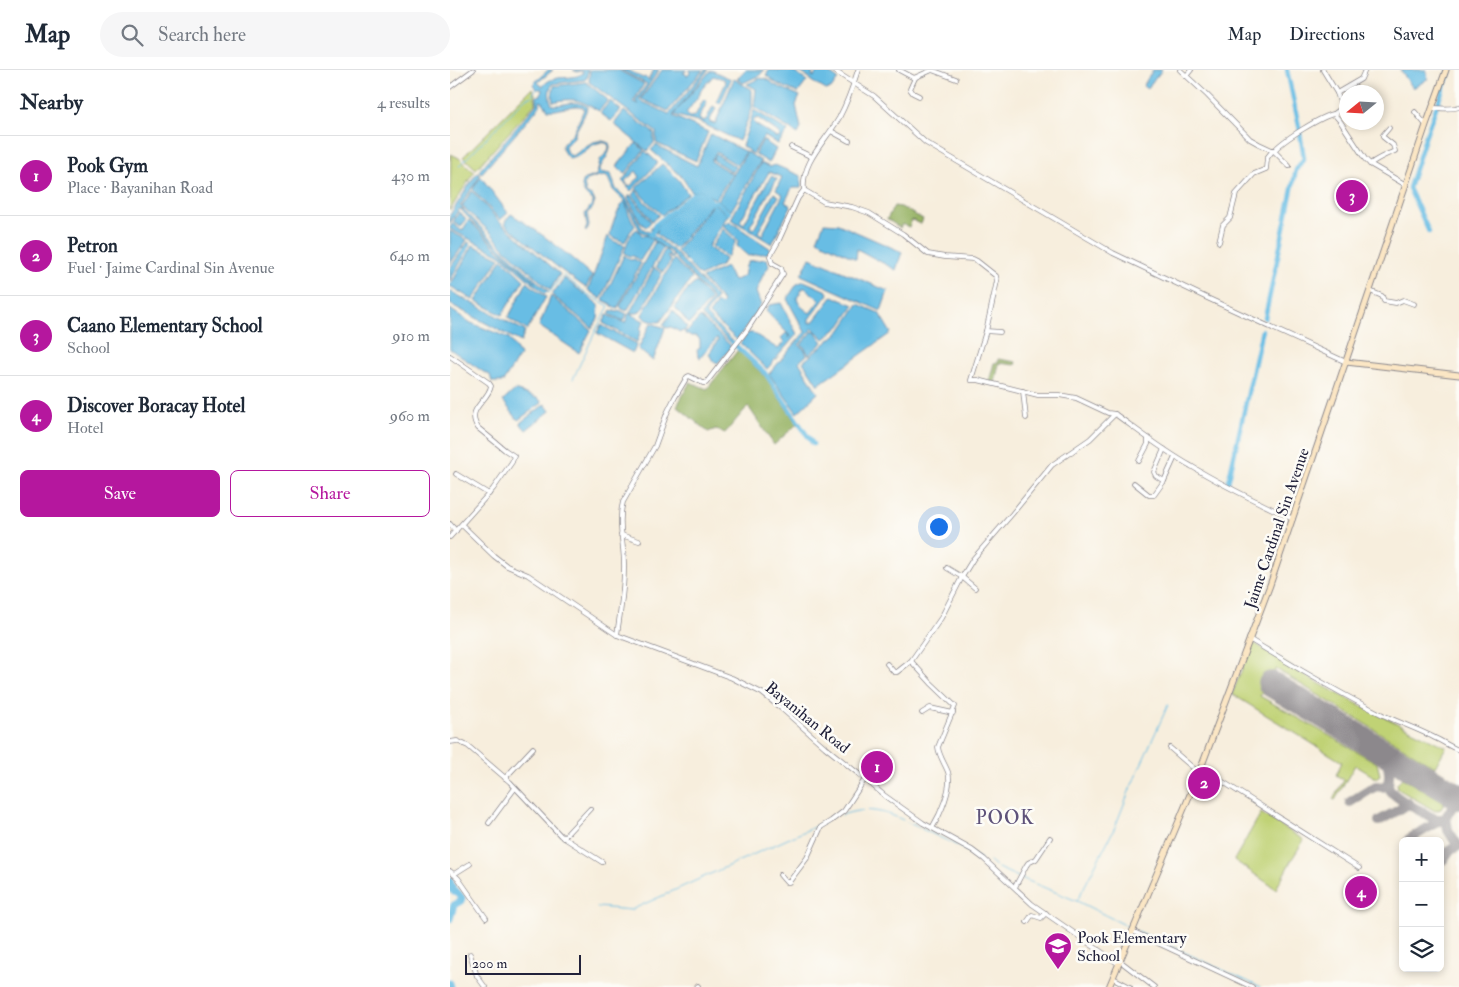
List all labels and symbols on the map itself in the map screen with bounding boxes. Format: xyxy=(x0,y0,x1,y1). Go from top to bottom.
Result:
north arrow xyxy=(1339,85,1384,130)
pin: 3 xyxy=(1336,177,1368,215)
street label: Jaime Cardinal Sin Avenue xyxy=(1240,445,1315,613)
your location xyxy=(926,514,952,540)
street label: Bayanihan Road xyxy=(761,678,854,758)
pin: 1 xyxy=(861,748,893,786)
pin: 2 xyxy=(1188,764,1220,802)
district label: POOK xyxy=(975,806,1035,830)
pin: 4 xyxy=(1345,873,1377,911)
place label: Pook Elementary School xyxy=(1077,928,1187,966)
school or university icon: Pook Elementary School xyxy=(1043,931,1073,970)
scale bar xyxy=(465,952,581,975)

